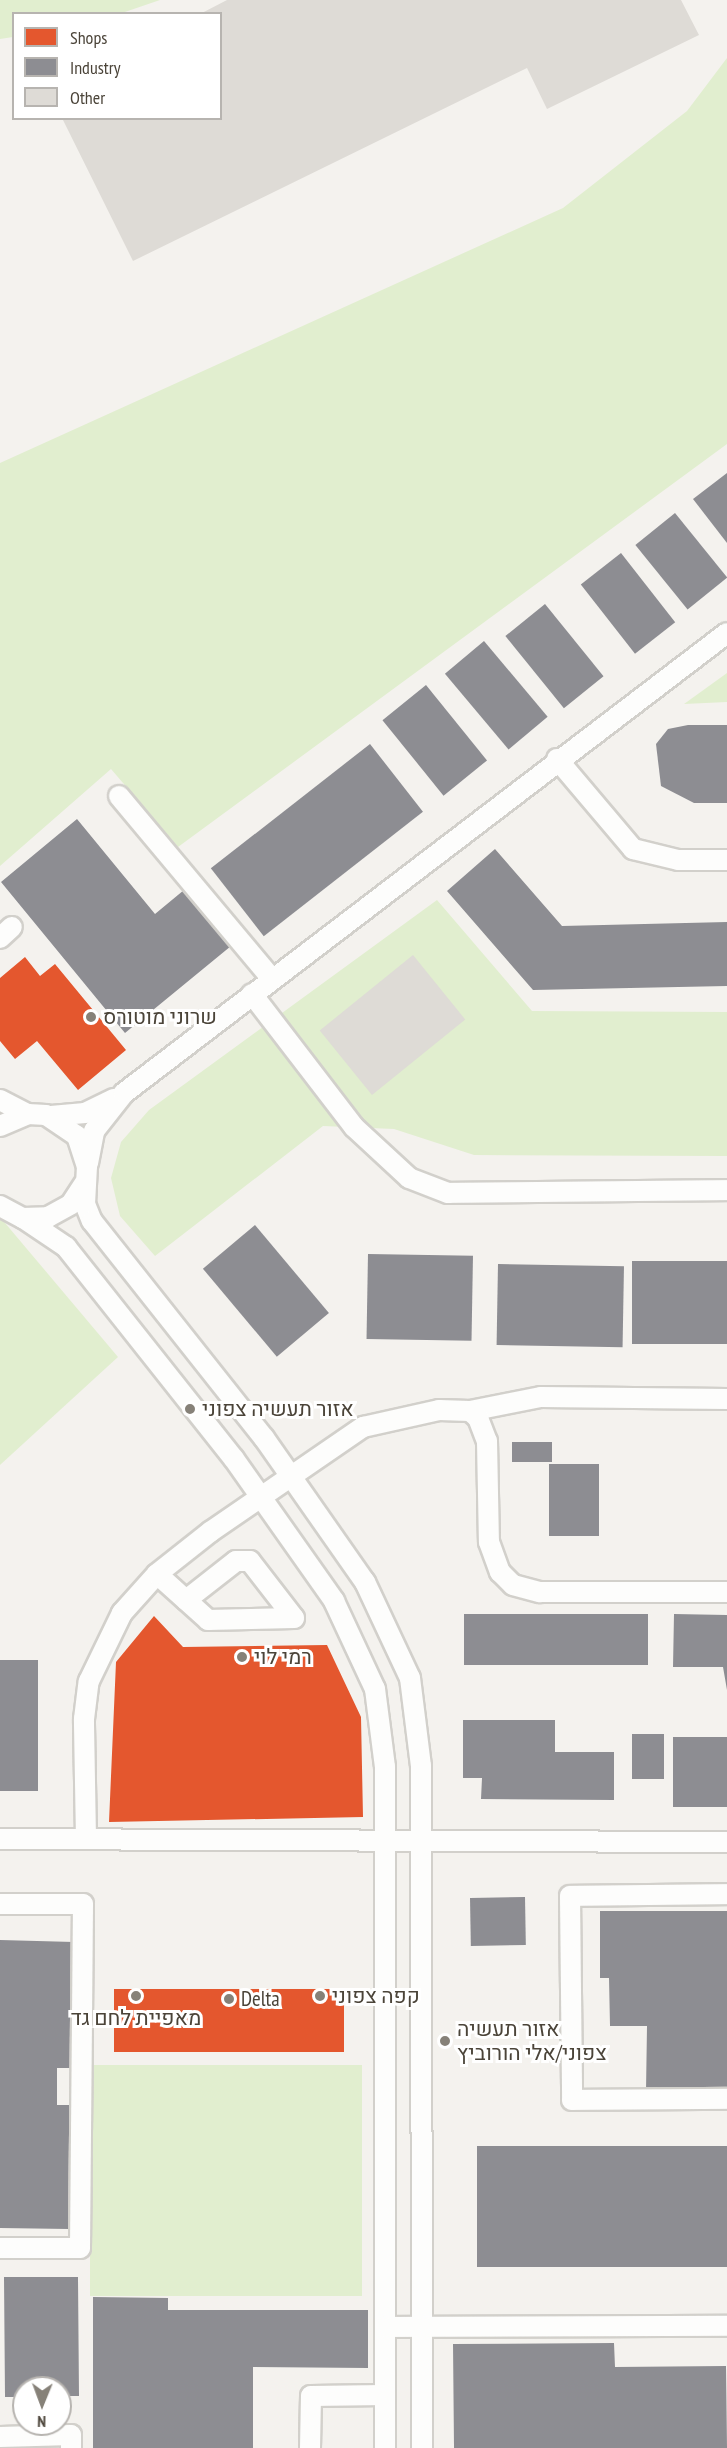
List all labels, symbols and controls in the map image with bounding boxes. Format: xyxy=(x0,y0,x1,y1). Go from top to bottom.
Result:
legend xyxy=(12,12,222,120)
text: Shops xyxy=(70,26,107,49)
text: Industry xyxy=(70,56,120,79)
text: Other xyxy=(70,86,105,109)
place label: שרוני מוטורס xyxy=(103,1004,217,1030)
marker: שרוני מוטורס xyxy=(84,1010,98,1024)
place label: אזור תעשיה צפוני xyxy=(202,1396,354,1422)
marker: אזור תעשיה צפוני xyxy=(183,1402,197,1416)
place label: רמי לוי xyxy=(254,1644,312,1670)
marker: רמי לוי xyxy=(235,1650,249,1664)
place label: קפה צפוני xyxy=(332,1983,420,2009)
place label: Delta xyxy=(241,1986,280,2012)
marker: מאפיית לחם גד xyxy=(129,1989,143,2003)
marker: קפה צפוני xyxy=(313,1989,327,2003)
marker: Delta xyxy=(222,1992,236,2006)
place label: מאפיית לחם גד xyxy=(71,2005,201,2031)
place label: אזור תעשיה צפוני/אלי הורוביץ xyxy=(457,2016,607,2066)
marker: אזור תעשיה צפוני/אלי הורוביץ xyxy=(438,2034,452,2048)
north arrow xyxy=(12,2376,72,2436)
text: N xyxy=(37,2412,46,2432)

